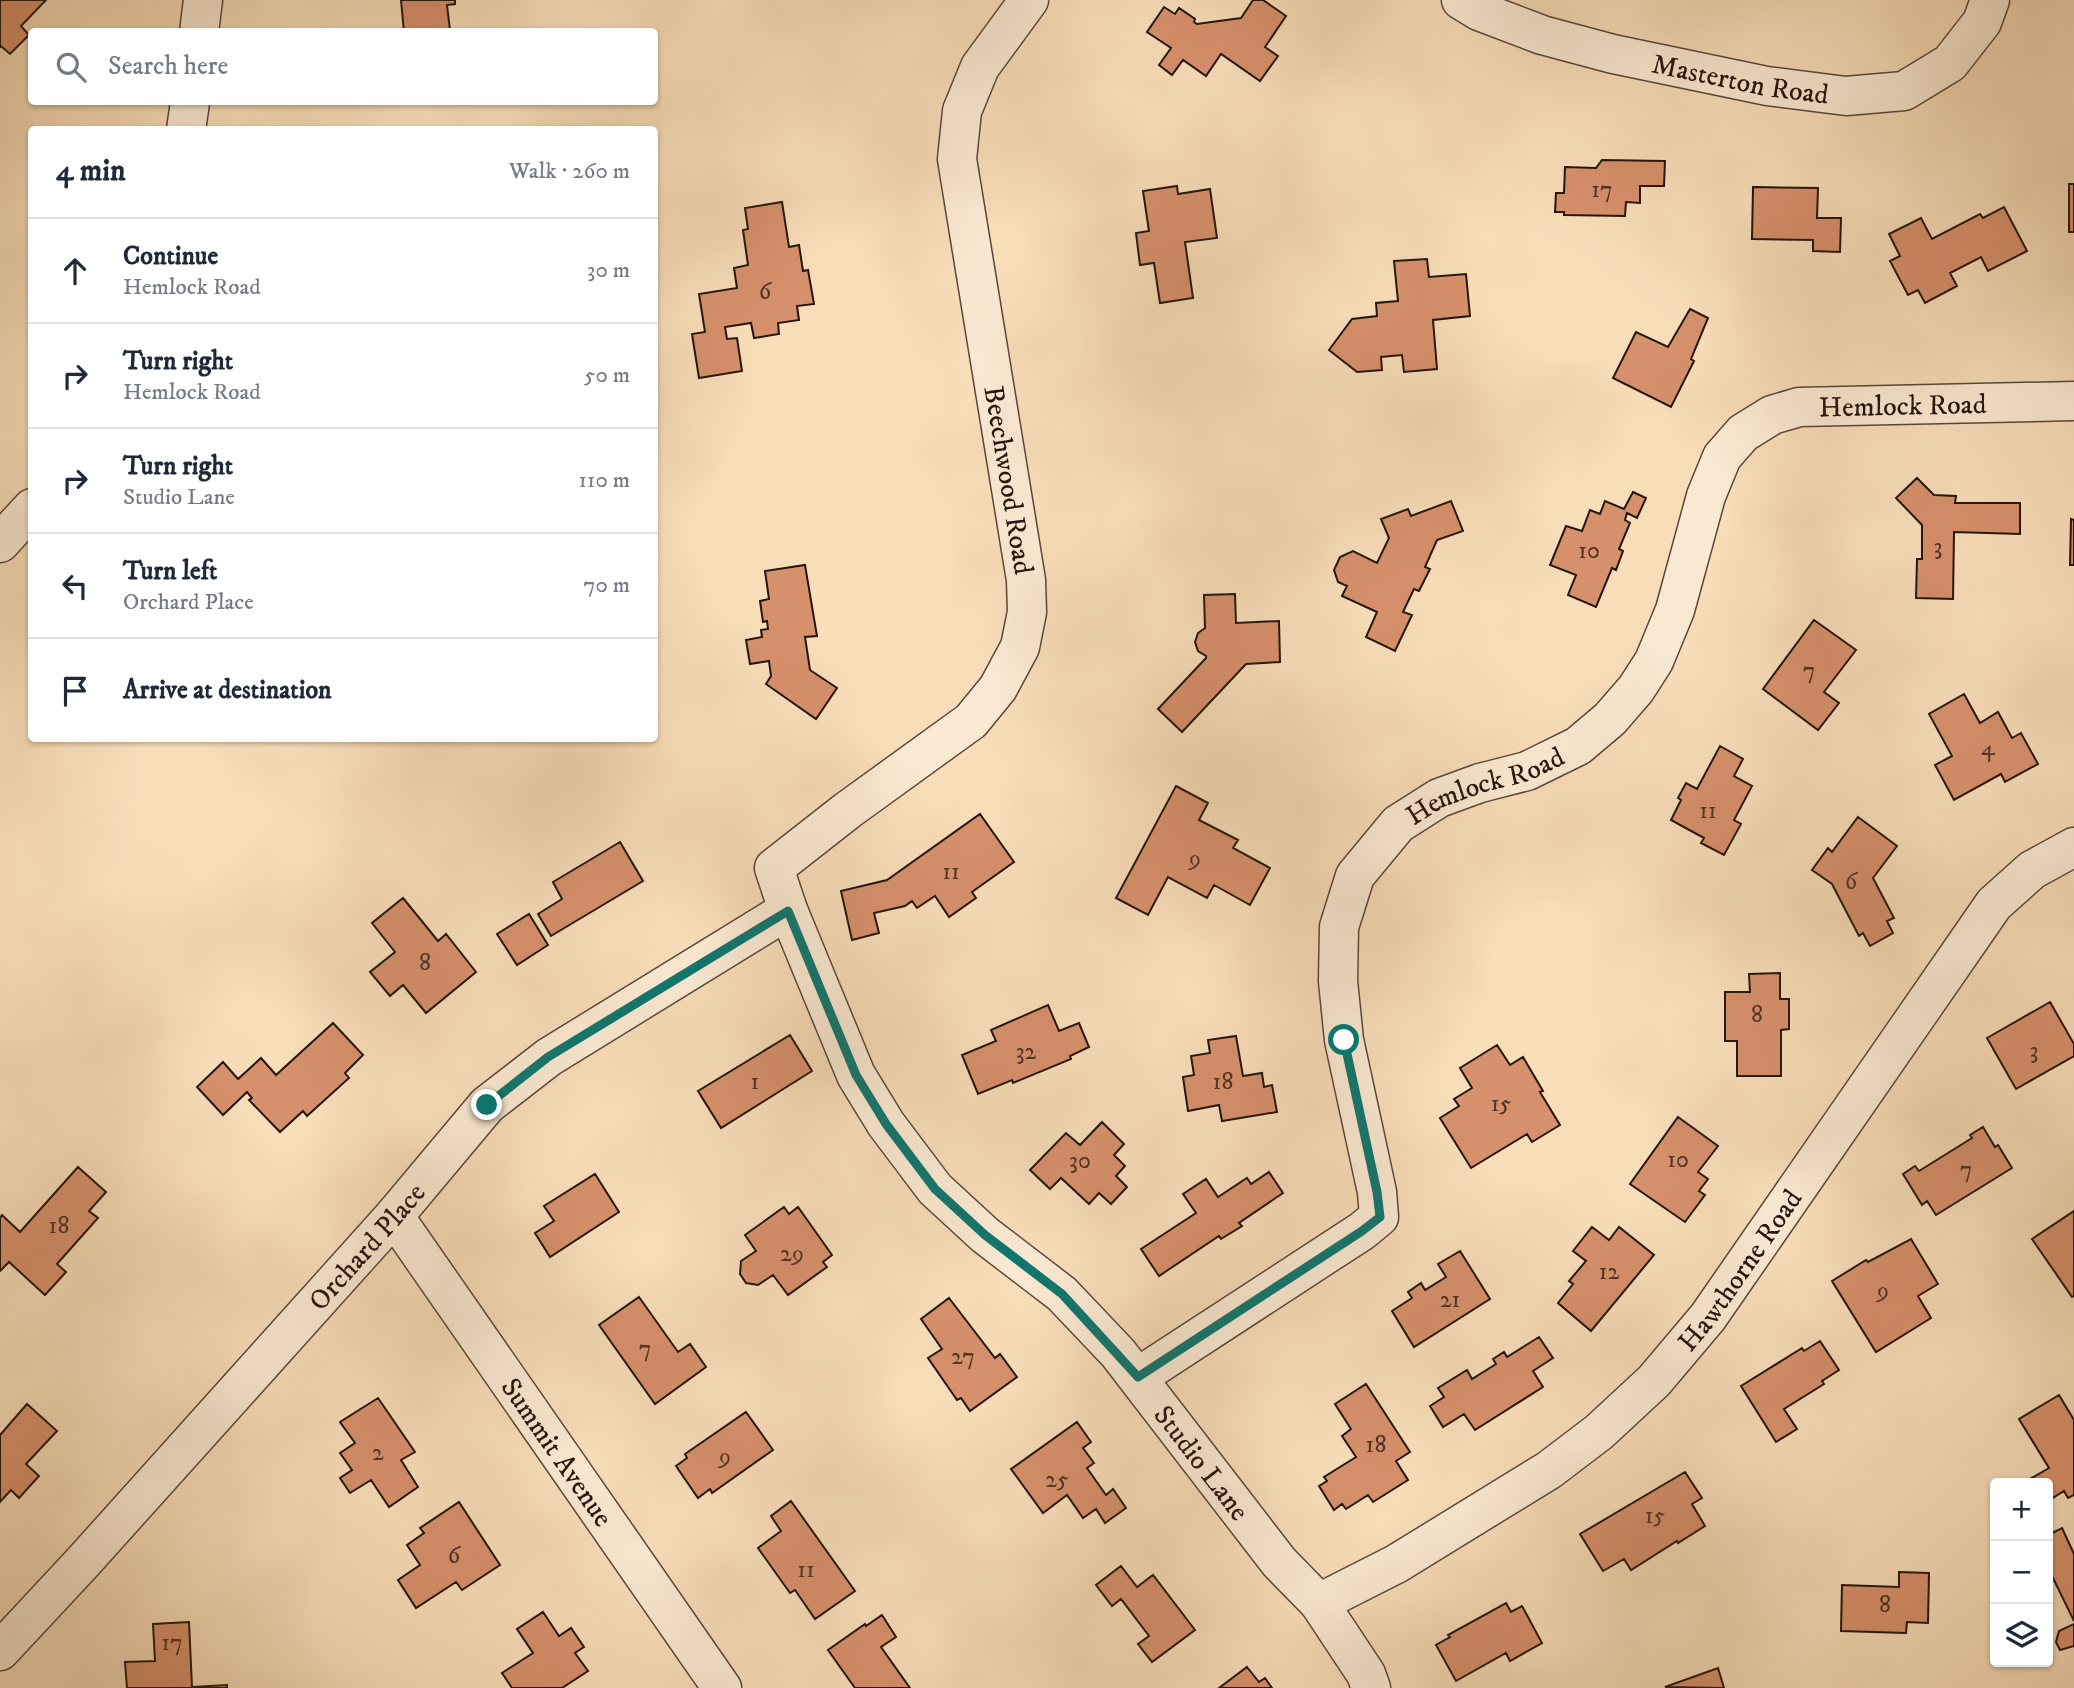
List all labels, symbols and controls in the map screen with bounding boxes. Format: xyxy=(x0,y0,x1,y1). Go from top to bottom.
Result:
search box xyxy=(28,28,658,105)
street label: Masterton Road xyxy=(1649,47,1831,113)
icon: search xyxy=(52,48,90,86)
text: Search here xyxy=(108,50,228,83)
text: 4 min xyxy=(56,153,126,190)
text: Walk · 260 m xyxy=(509,157,630,186)
house number: 17 xyxy=(1591,175,1613,205)
text: Continue xyxy=(123,240,218,273)
icon: ahead xyxy=(56,252,94,290)
text: 30 m xyxy=(587,256,630,285)
text: Hemlock Road xyxy=(123,273,261,302)
house number: 6 xyxy=(759,277,773,307)
text: Turn right xyxy=(123,345,233,378)
icon: right xyxy=(56,357,94,395)
text: 50 m xyxy=(584,361,630,390)
text: Hemlock Road xyxy=(123,378,261,407)
street label: Beechwood Road xyxy=(975,383,1041,577)
street label: Hemlock Road xyxy=(1819,387,1987,426)
text: Turn right xyxy=(123,450,233,483)
icon: right xyxy=(56,462,94,500)
text: 110 m xyxy=(579,466,630,495)
text: Studio Lane xyxy=(123,483,235,512)
house number: 3 xyxy=(1934,532,1942,562)
house number: 10 xyxy=(1578,536,1600,566)
text: Turn left xyxy=(123,555,217,588)
icon: left xyxy=(56,567,94,605)
text: 70 m xyxy=(583,571,630,600)
text: Orchard Place xyxy=(123,588,254,617)
house number: 7 xyxy=(1803,656,1815,686)
icon: arrive xyxy=(56,672,94,710)
text: Arrive at destination xyxy=(123,674,332,707)
house number: 4 xyxy=(1981,733,1996,763)
street label: Hemlock Road xyxy=(1399,740,1570,834)
house number: 11 xyxy=(1699,796,1717,826)
house number: 9 xyxy=(1188,844,1201,874)
house number: 11 xyxy=(942,857,960,887)
house number: 6 xyxy=(1845,867,1859,897)
house number: 8 xyxy=(419,948,431,978)
house number: 8 xyxy=(1751,1000,1763,1030)
route start xyxy=(1328,1024,1359,1055)
house number: 3 xyxy=(2030,1036,2038,1066)
house number: 32 xyxy=(1016,1037,1037,1067)
house number: 1 xyxy=(751,1067,759,1097)
house number: 18 xyxy=(1213,1067,1233,1097)
route end xyxy=(471,1089,502,1120)
house number: 15 xyxy=(1491,1089,1511,1119)
house number: 10 xyxy=(1667,1145,1689,1175)
house number: 30 xyxy=(1069,1146,1091,1176)
house number: 7 xyxy=(1960,1155,1972,1185)
street label: Orchard Place xyxy=(302,1176,433,1318)
street label: Hawthorne Road xyxy=(1671,1183,1810,1359)
house number: 18 xyxy=(49,1211,69,1241)
house number: 29 xyxy=(780,1239,804,1269)
house number: 12 xyxy=(1599,1257,1620,1287)
house number: 9 xyxy=(1876,1276,1889,1306)
house number: 21 xyxy=(1440,1285,1460,1315)
house number: 7 xyxy=(639,1334,651,1364)
house number: 27 xyxy=(951,1342,975,1372)
street label: Summit Avenue xyxy=(493,1371,620,1534)
street label: Studio Lane xyxy=(1146,1399,1256,1528)
house number: 18 xyxy=(1366,1430,1386,1460)
house number: 2 xyxy=(372,1438,384,1468)
house number: 9 xyxy=(718,1442,731,1472)
house number: 25 xyxy=(1045,1465,1069,1495)
map controls xyxy=(1990,1478,2053,1667)
button: + xyxy=(1990,1478,2053,1541)
house number: 15 xyxy=(1645,1501,1665,1531)
house number: 6 xyxy=(448,1541,462,1571)
button: − xyxy=(1990,1541,2053,1604)
house number: 11 xyxy=(797,1555,815,1585)
house number: 8 xyxy=(1879,1590,1891,1620)
button: layers xyxy=(1990,1604,2053,1667)
house number: 17 xyxy=(161,1628,183,1658)

